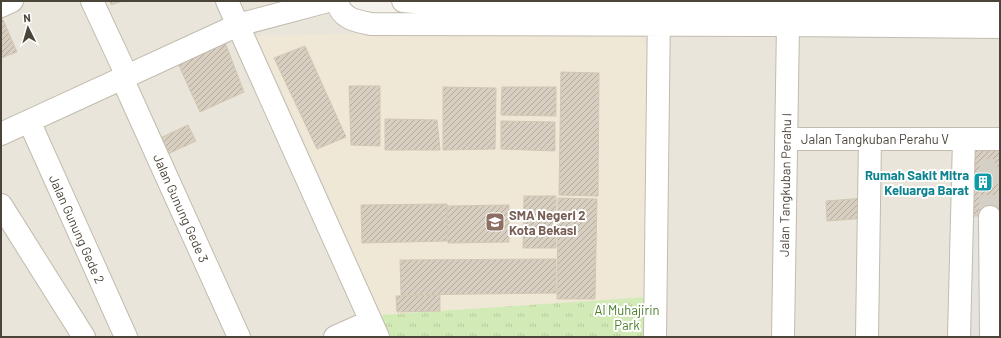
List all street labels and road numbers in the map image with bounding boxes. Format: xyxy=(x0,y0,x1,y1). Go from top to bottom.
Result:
street label: Jalan Tangkuban Perahu I xyxy=(776,113,794,257)
street label: Jalan Tangkuban Perahu V xyxy=(801,131,949,147)
street label: Jalan Gunung Gede 3 xyxy=(150,151,212,265)
street label: Jalan Gunung Gede 2 xyxy=(46,172,108,286)

